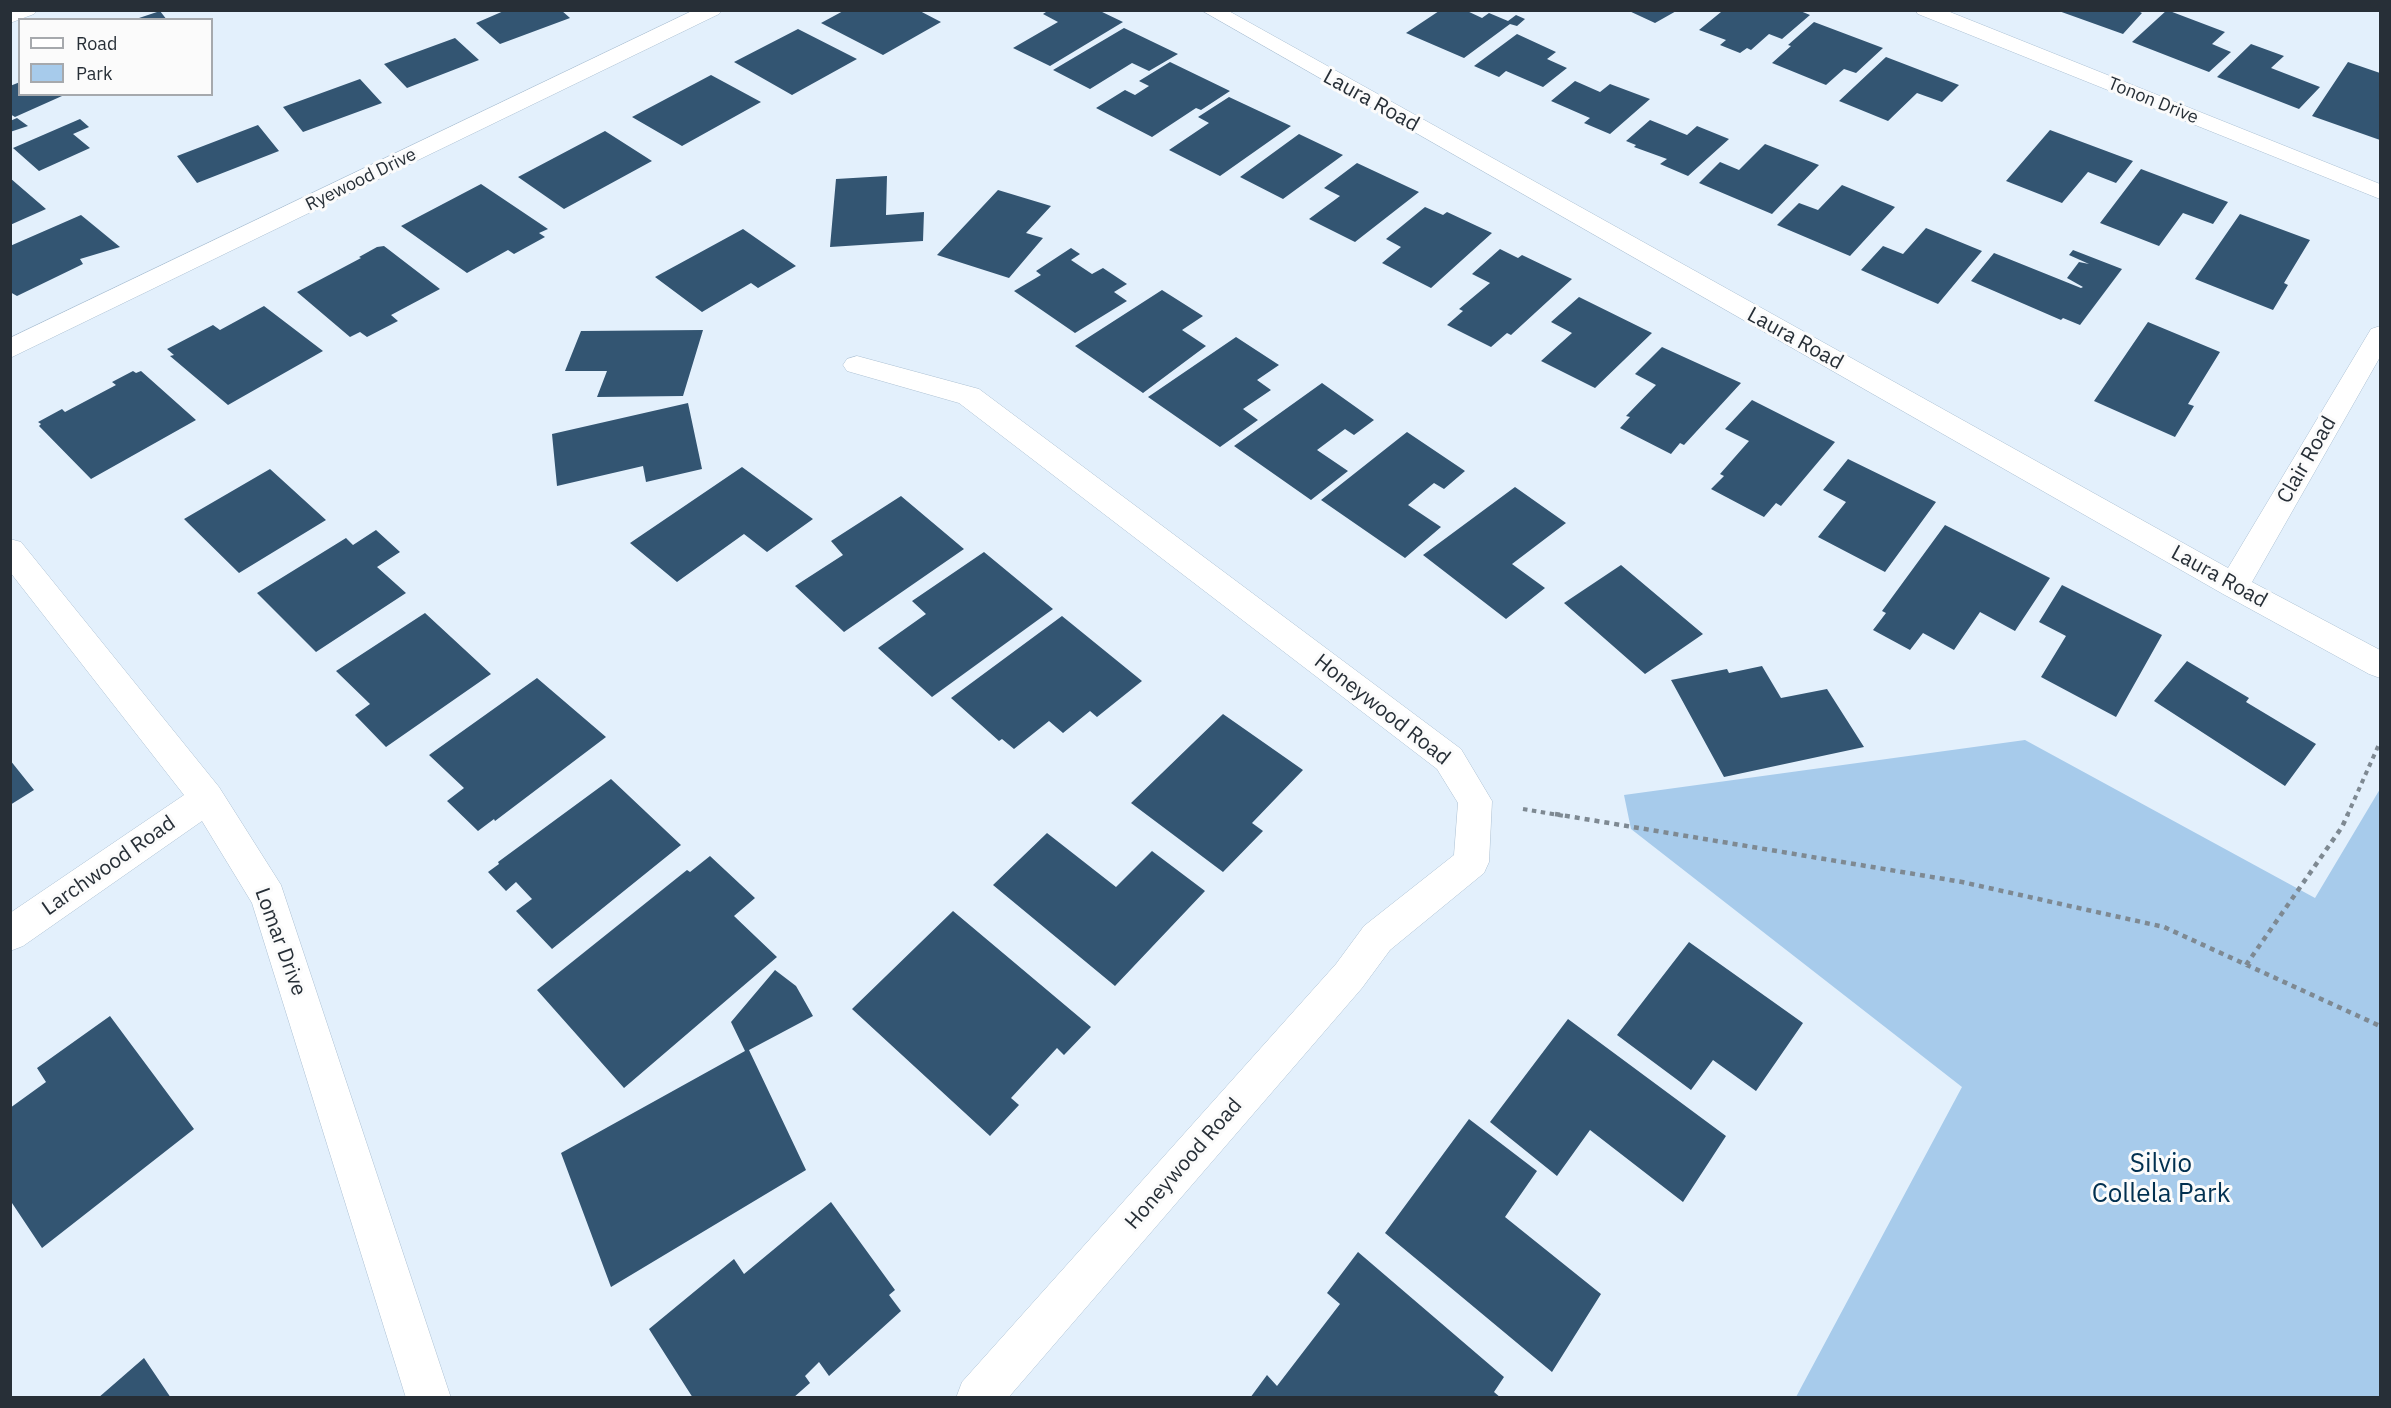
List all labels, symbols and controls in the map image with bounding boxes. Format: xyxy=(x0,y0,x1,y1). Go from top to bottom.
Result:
legend xyxy=(18,18,213,96)
text: Road xyxy=(76,32,117,55)
text: Park xyxy=(76,62,112,85)
street label: Laura Road xyxy=(1319,64,1423,138)
street label: Tonon Drive xyxy=(2105,73,2201,129)
street label: Ryewood Drive xyxy=(302,144,420,216)
street label: Laura Road xyxy=(1743,302,1847,376)
street label: Clair Road xyxy=(2272,412,2342,508)
street label: Laura Road xyxy=(2167,540,2271,614)
street label: Honeywood Road xyxy=(1309,649,1455,771)
street label: Larchwood Road xyxy=(38,811,180,921)
street label: Lomar Drive xyxy=(249,885,311,999)
street label: Honeywood Road xyxy=(1120,1093,1248,1235)
park label: Silvio Collela Park xyxy=(2092,1148,2230,1210)

